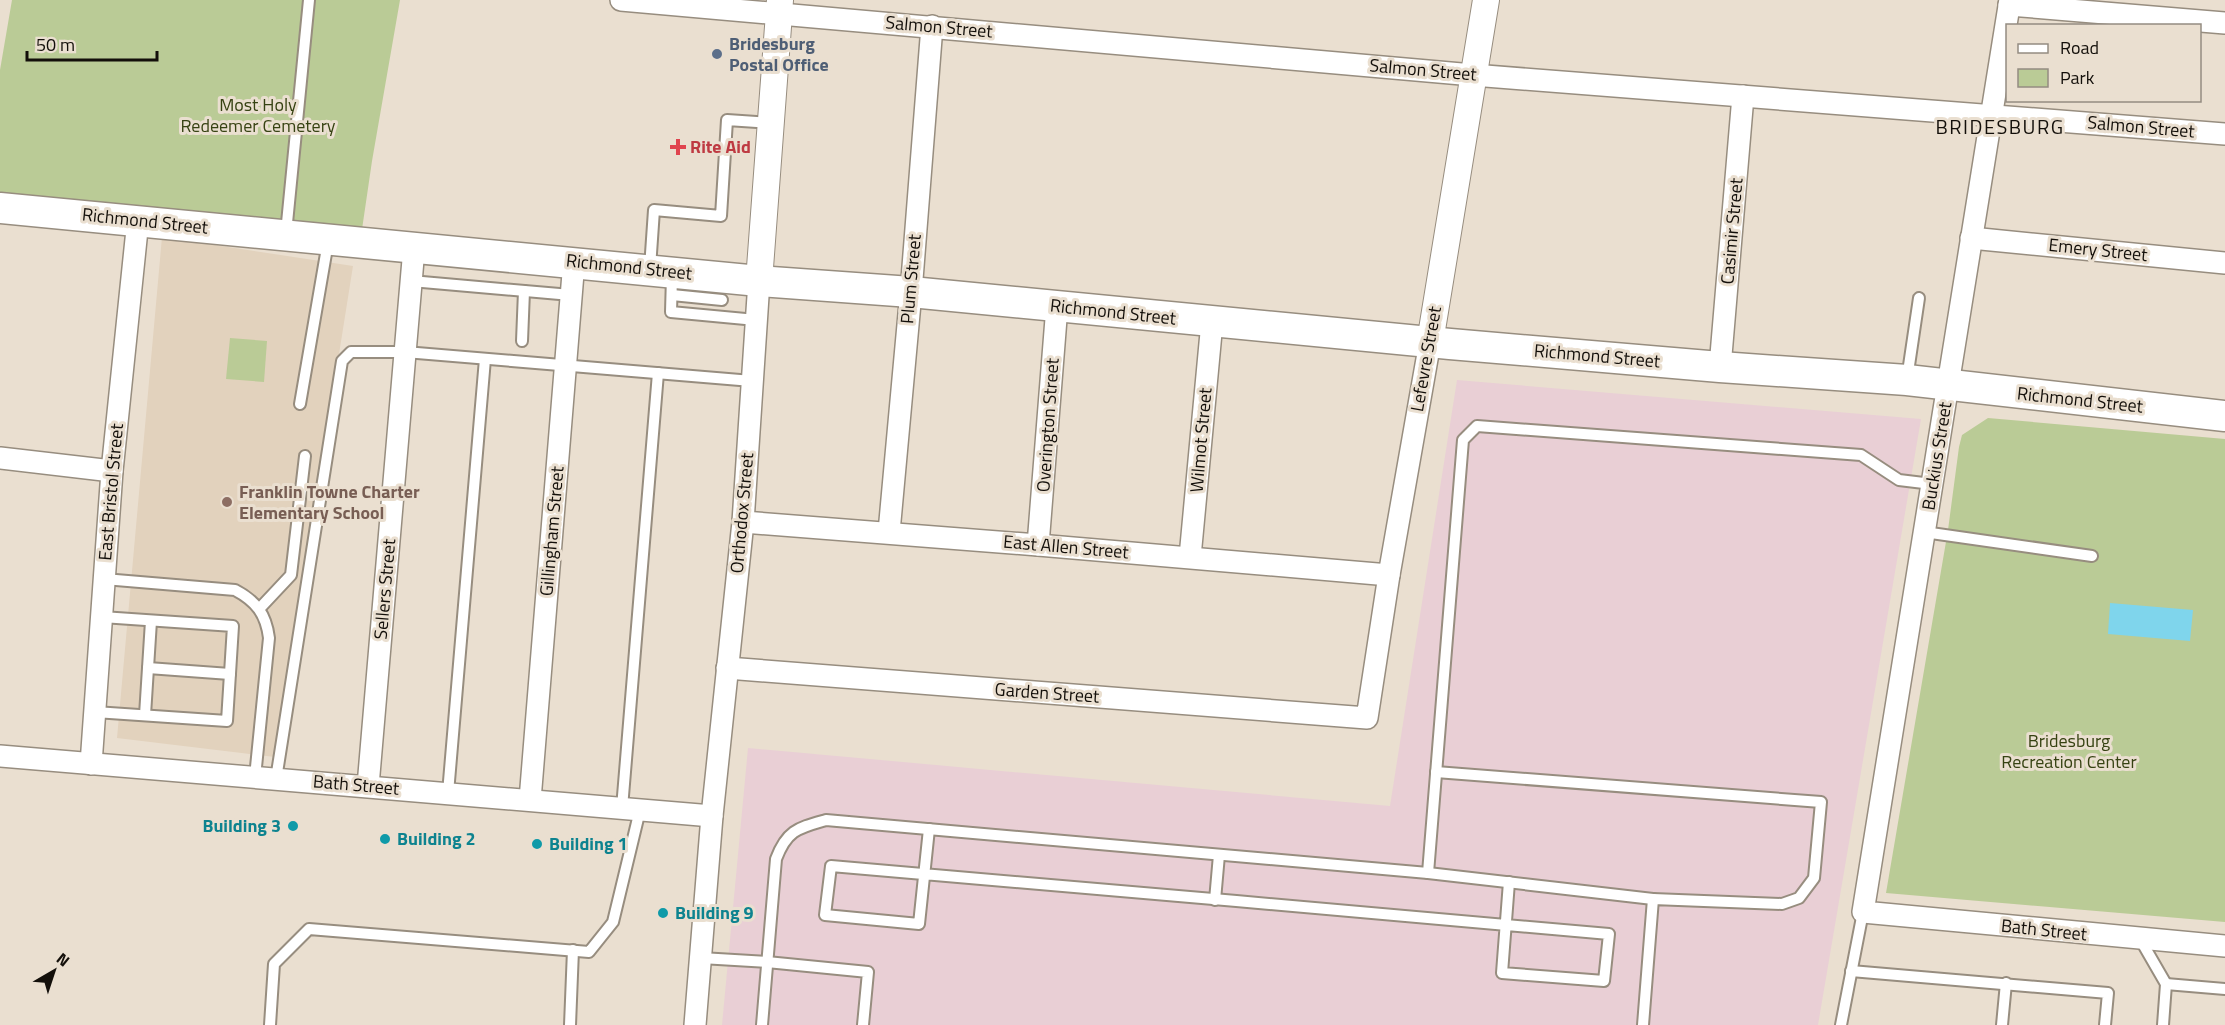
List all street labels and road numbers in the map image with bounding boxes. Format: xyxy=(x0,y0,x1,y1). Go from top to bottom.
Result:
street label: Salmon Street xyxy=(884,8,994,45)
street label: Salmon Street xyxy=(1368,51,1478,88)
street label: Salmon Street xyxy=(2086,108,2196,145)
street label: Casimir Street xyxy=(1713,176,1750,285)
street label: Richmond Street xyxy=(81,200,210,241)
street label: Emery Street xyxy=(2047,231,2150,268)
street label: Plum Street xyxy=(893,232,928,325)
street label: Richmond Street xyxy=(565,246,694,287)
street label: Richmond Street xyxy=(1049,291,1178,332)
street label: Lefevre Street xyxy=(1403,303,1448,414)
street label: Richmond Street xyxy=(1533,337,1662,375)
street label: Overington Street xyxy=(1029,356,1066,493)
street label: Richmond Street xyxy=(2016,379,2145,420)
street label: Wilmot Street xyxy=(1182,386,1219,494)
street label: Buckius Street xyxy=(1915,399,1958,512)
street label: East Bristol Street xyxy=(91,422,130,562)
street label: Orthodox Street xyxy=(723,451,760,574)
street label: Gillingham Street xyxy=(532,464,571,597)
street label: East Allen Street xyxy=(1002,528,1131,565)
street label: Sellers Street xyxy=(367,537,402,641)
street label: Garden Street xyxy=(994,675,1101,710)
street label: Bath Street xyxy=(312,767,401,802)
street label: Bath Street xyxy=(2000,912,2089,948)

